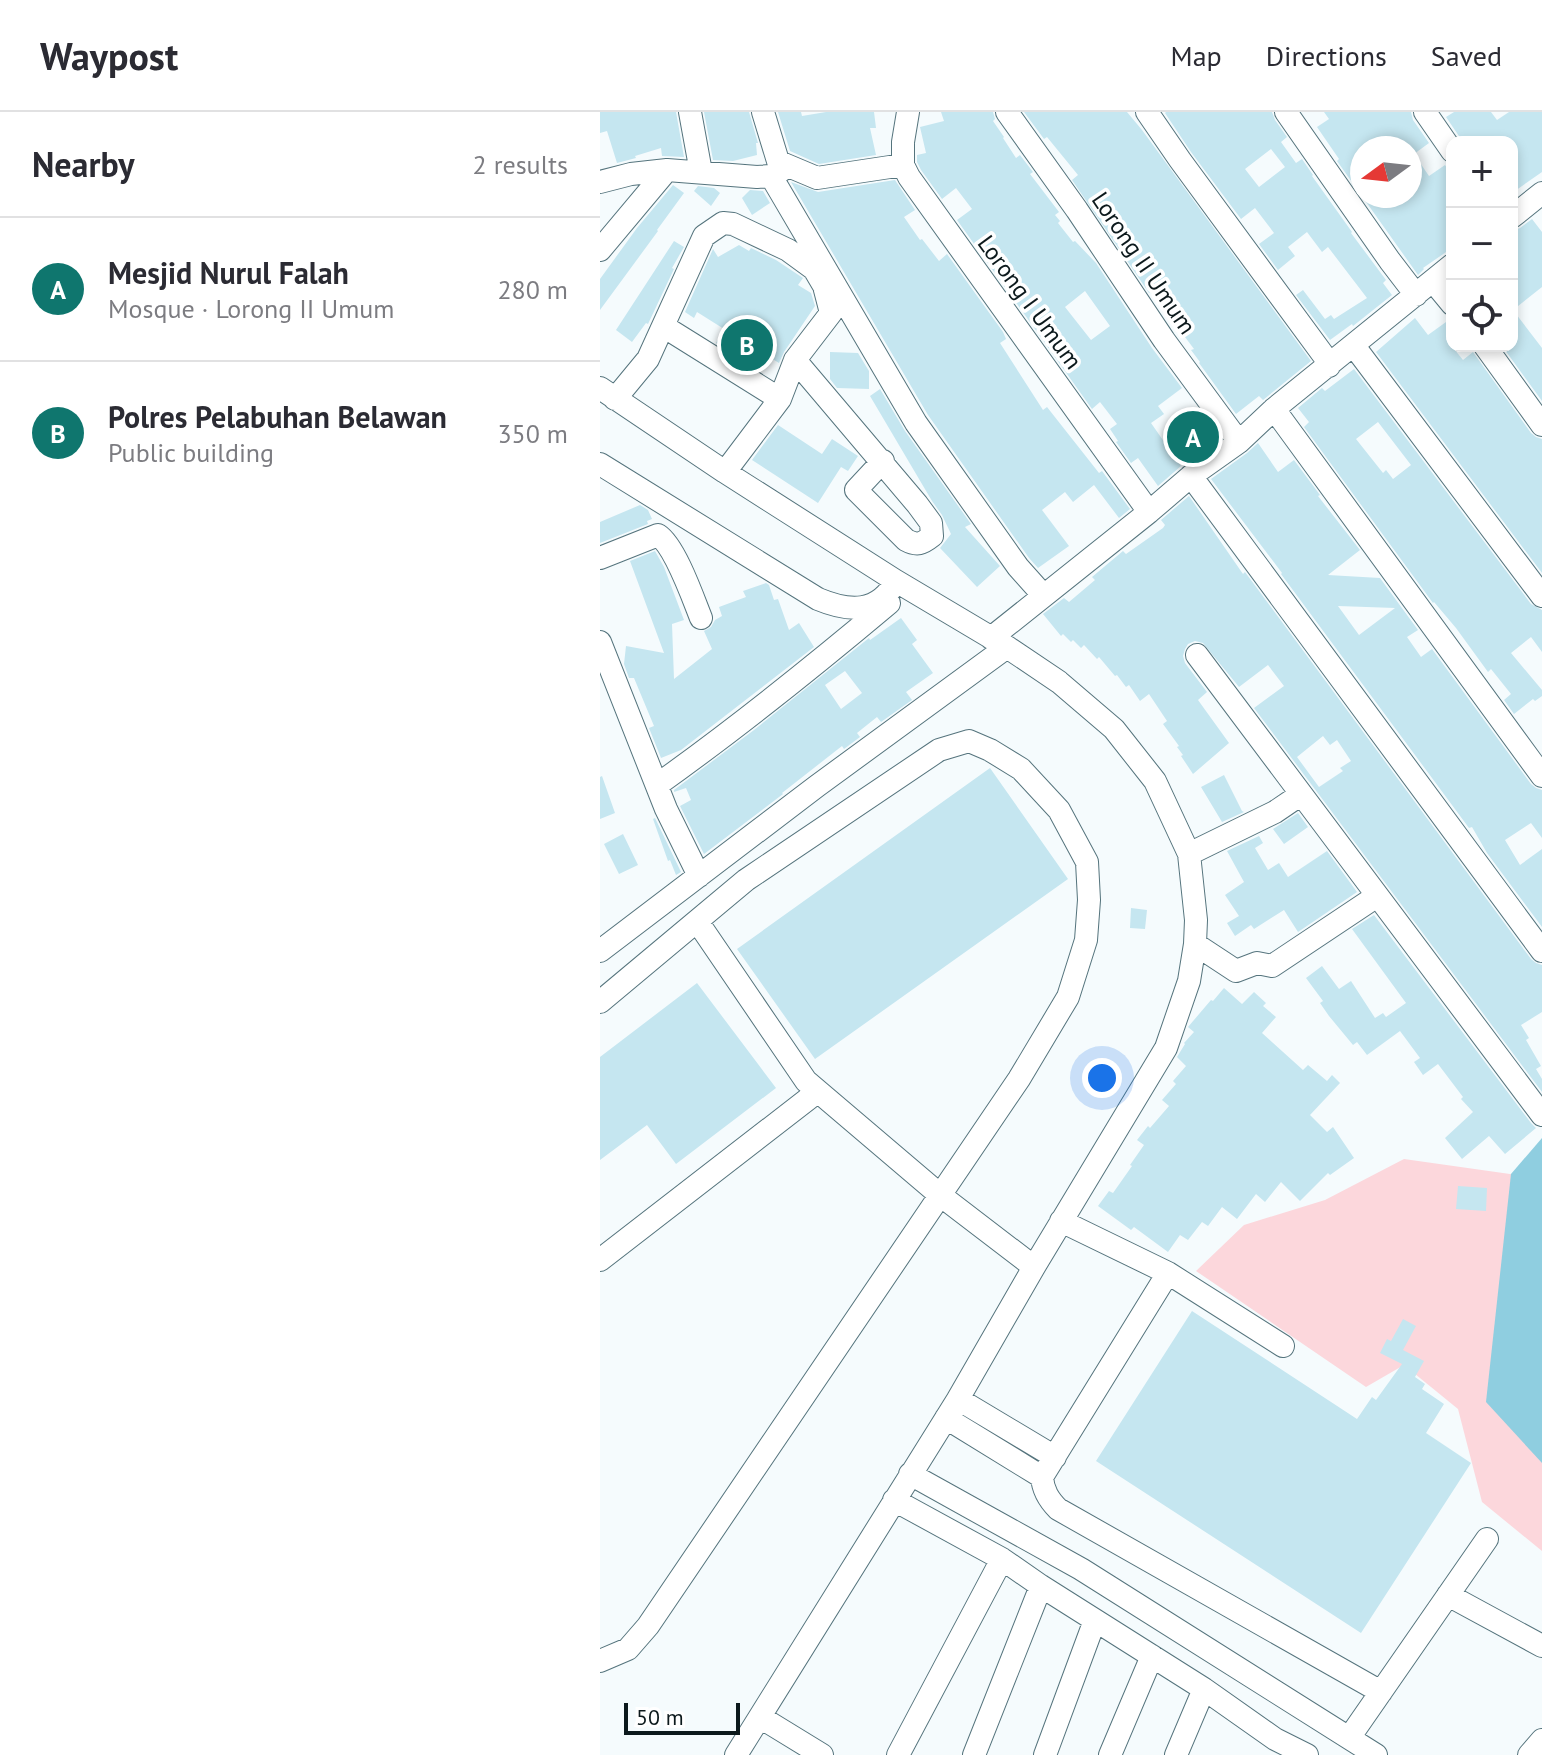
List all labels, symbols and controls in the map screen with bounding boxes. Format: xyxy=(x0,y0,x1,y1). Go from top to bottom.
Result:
text: Waypost xyxy=(40,31,178,80)
text: Map xyxy=(1171,37,1222,74)
text: Directions xyxy=(1266,37,1387,74)
text: Saved xyxy=(1431,37,1502,74)
north arrow xyxy=(1350,136,1422,208)
map controls xyxy=(1446,136,1518,352)
button: + xyxy=(1446,136,1518,208)
text: Nearby xyxy=(32,142,134,186)
text: 2 results xyxy=(473,148,568,181)
street label: Lorong II Umum xyxy=(1085,186,1203,340)
button: − xyxy=(1446,208,1518,280)
street label: Lorong I Umum xyxy=(971,229,1089,375)
text: Mesjid Nurul Falah xyxy=(108,253,349,292)
text: A xyxy=(50,273,66,306)
text: 280 m xyxy=(497,273,568,306)
button: locate xyxy=(1446,280,1518,352)
text: Mosque · Lorong II Umum xyxy=(108,292,394,325)
pin: B xyxy=(721,315,773,375)
text: Polres Pelabuhan Belawan xyxy=(108,397,447,436)
pin: A xyxy=(1167,407,1219,467)
text: B xyxy=(50,417,66,450)
text: 350 m xyxy=(497,417,568,450)
text: Public building xyxy=(108,436,274,469)
your location xyxy=(1082,1058,1122,1098)
scale bar xyxy=(624,1699,740,1735)
text: 50 m xyxy=(636,1703,684,1731)

